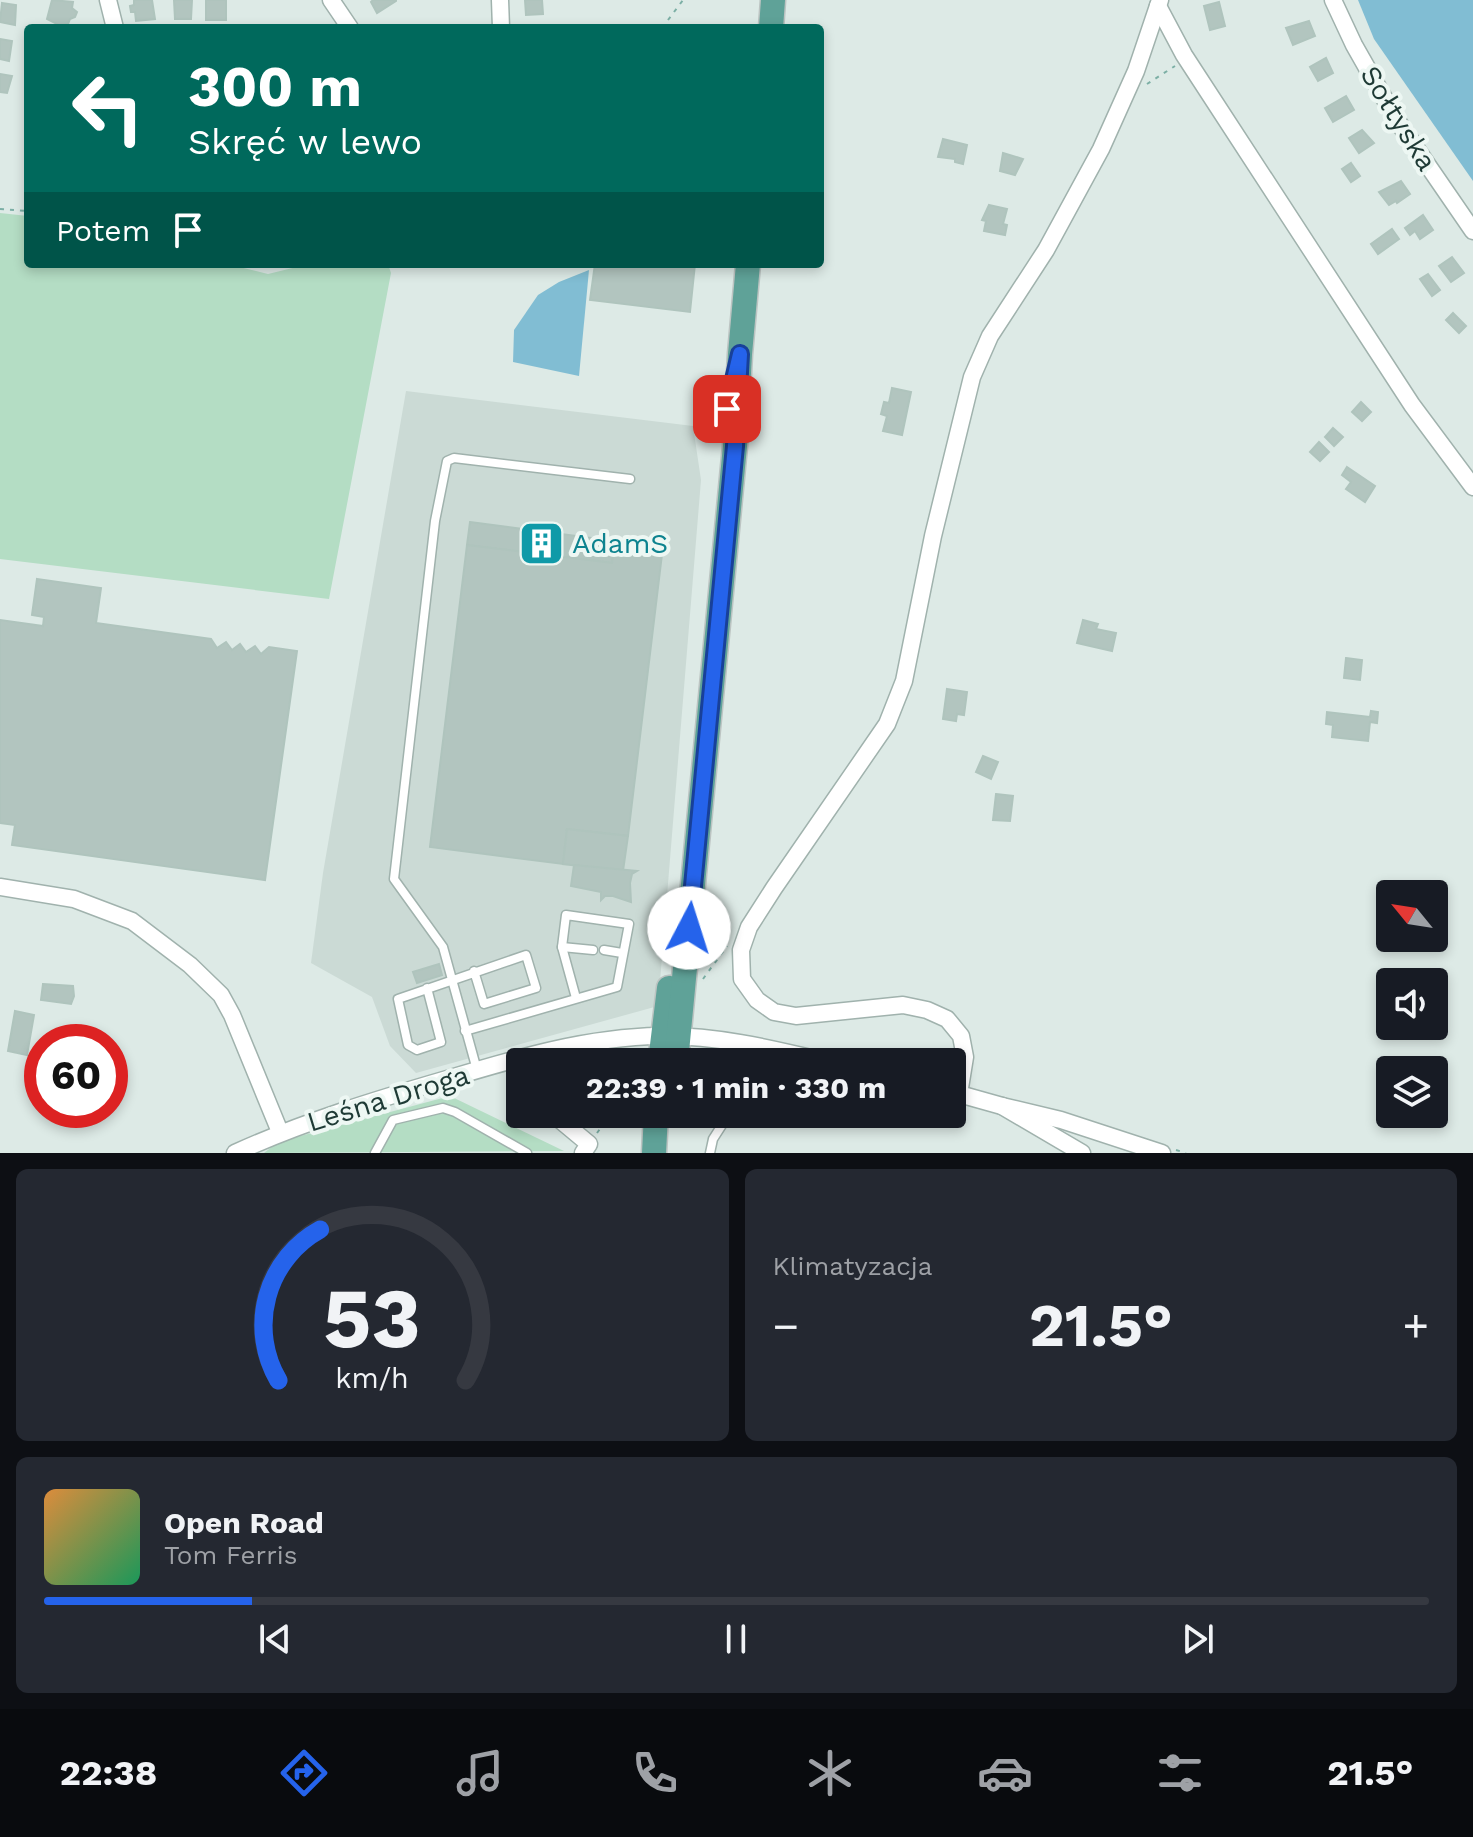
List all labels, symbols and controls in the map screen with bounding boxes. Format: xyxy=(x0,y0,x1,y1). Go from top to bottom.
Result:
text: 300 m xyxy=(188,54,362,120)
icon: left xyxy=(56,56,160,160)
street label: Sołtyska xyxy=(1354,60,1444,177)
text: Skręć w lewo xyxy=(188,121,422,163)
icon: arrive xyxy=(166,208,210,252)
text: Potem xyxy=(56,213,150,248)
pin xyxy=(693,375,761,443)
icon: arrive xyxy=(705,387,749,431)
building icon: AdamS xyxy=(517,519,565,567)
place label: AdamS xyxy=(572,527,668,560)
north arrow xyxy=(1376,880,1448,952)
map controls xyxy=(1376,880,1448,1128)
position arrow xyxy=(647,886,731,970)
button: sound xyxy=(1376,968,1448,1040)
speed limit sign: 60 xyxy=(24,1024,128,1128)
button: layers xyxy=(1376,1056,1448,1128)
street label: Leśna Droga xyxy=(303,1058,473,1139)
text: 22:39 · 1 min · 330 m xyxy=(586,1070,886,1105)
text: Klimatyzacja xyxy=(773,1251,933,1281)
text: 53 xyxy=(323,1270,421,1367)
text: 21.5° xyxy=(1029,1290,1173,1361)
text: − xyxy=(773,1300,799,1352)
text: + xyxy=(1402,1300,1429,1352)
text: km/h xyxy=(335,1361,409,1395)
text: Open Road xyxy=(164,1505,324,1540)
text: Tom Ferris xyxy=(164,1540,297,1570)
icon: previous xyxy=(253,1617,297,1661)
icon: pause xyxy=(714,1617,758,1661)
icon: next xyxy=(1176,1617,1220,1661)
icon: directions xyxy=(276,1745,332,1801)
icon: music xyxy=(452,1745,508,1801)
icon: phone xyxy=(627,1745,683,1801)
icon: climate xyxy=(802,1745,858,1801)
icon: car xyxy=(977,1745,1033,1801)
icon: filters xyxy=(1152,1745,1208,1801)
text: 22:38 xyxy=(60,1752,157,1794)
text: 21.5° xyxy=(1327,1752,1413,1794)

